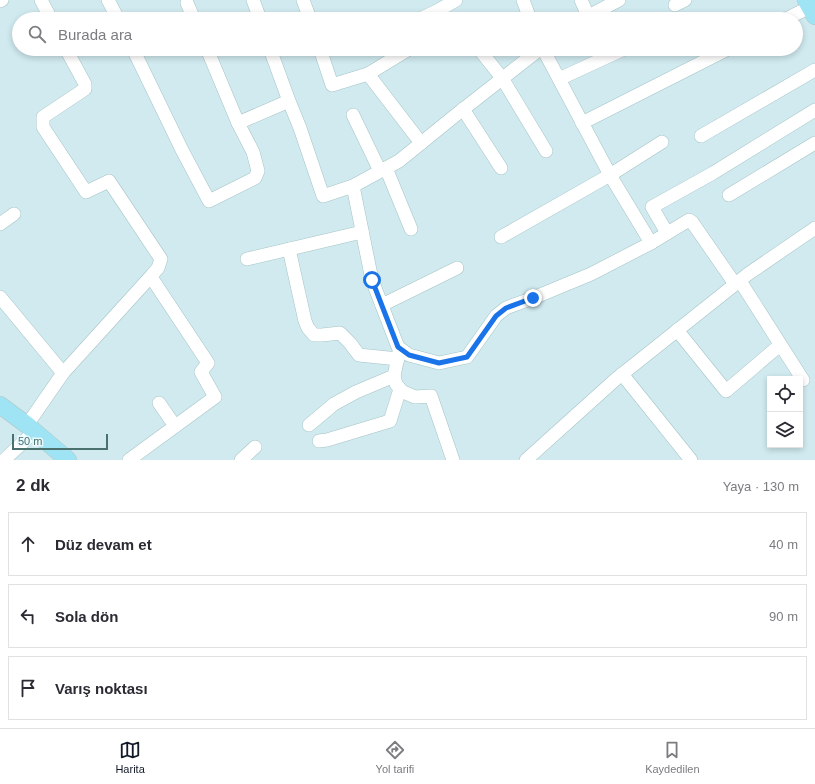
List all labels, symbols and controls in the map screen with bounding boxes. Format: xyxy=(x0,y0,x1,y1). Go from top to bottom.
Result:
search box xyxy=(12,12,803,56)
icon: search xyxy=(26,23,48,45)
text: Burada ara xyxy=(58,26,132,43)
route start xyxy=(363,271,381,289)
route end xyxy=(524,289,542,307)
map controls xyxy=(767,376,803,448)
button: locate xyxy=(767,376,803,412)
button: layers xyxy=(767,412,803,448)
scale bar xyxy=(12,432,108,451)
text: 50 m xyxy=(18,435,42,447)
text: 2 dk xyxy=(16,476,50,495)
text: Yaya · 130 m xyxy=(723,479,799,494)
icon: ahead xyxy=(17,533,39,555)
text: Düz devam et xyxy=(55,536,152,553)
text: 40 m xyxy=(769,537,798,552)
icon: left xyxy=(17,605,39,627)
text: Sola dön xyxy=(55,608,118,625)
text: 90 m xyxy=(769,609,798,624)
icon: arrive xyxy=(17,677,39,699)
text: Varış noktası xyxy=(55,680,148,697)
tab: Harita xyxy=(115,739,145,775)
tab: Yol tarifi xyxy=(376,739,414,775)
tab: Kaydedilen xyxy=(645,739,700,775)

